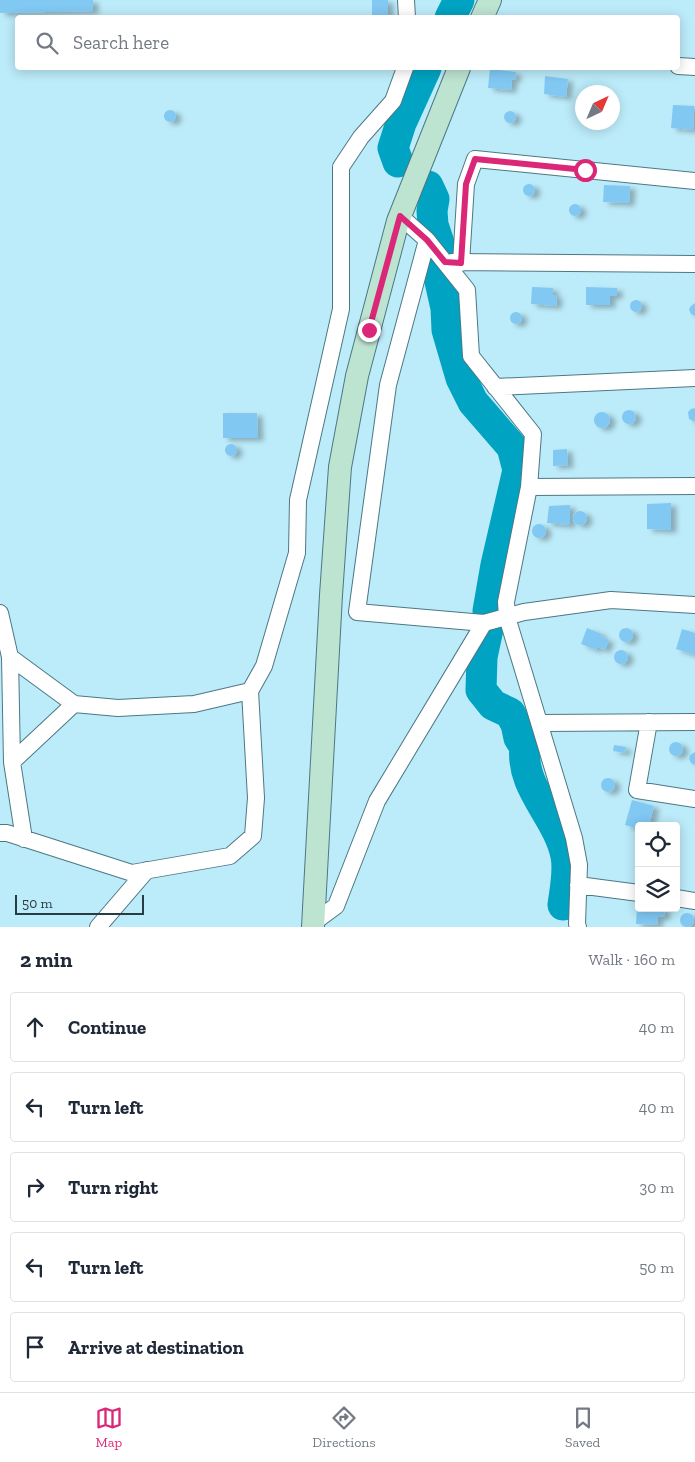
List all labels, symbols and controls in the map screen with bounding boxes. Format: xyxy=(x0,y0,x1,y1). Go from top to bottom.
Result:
search box xyxy=(15,15,680,70)
icon: search xyxy=(33,29,61,57)
text: Search here xyxy=(73,31,169,54)
north arrow xyxy=(575,85,620,130)
route start xyxy=(574,159,597,182)
route end xyxy=(358,319,381,342)
map controls xyxy=(635,822,680,912)
button: locate xyxy=(635,822,680,867)
button: layers xyxy=(635,867,680,912)
scale bar xyxy=(15,892,144,915)
text: 50 m xyxy=(22,895,53,912)
text: 2 min xyxy=(20,947,72,972)
text: Walk · 160 m xyxy=(588,950,675,969)
icon: ahead xyxy=(21,1013,49,1041)
text: Continue xyxy=(68,1016,146,1039)
text: 40 m xyxy=(639,1018,674,1037)
icon: left xyxy=(21,1093,49,1121)
text: Turn left xyxy=(68,1096,143,1119)
text: 40 m xyxy=(639,1098,674,1117)
icon: right xyxy=(21,1173,49,1201)
text: Turn right xyxy=(68,1176,158,1199)
text: 30 m xyxy=(640,1178,674,1197)
icon: left xyxy=(21,1253,49,1281)
text: Turn left xyxy=(68,1256,143,1279)
text: 50 m xyxy=(639,1258,674,1277)
icon: arrive xyxy=(21,1333,49,1361)
text: Arrive at destination xyxy=(68,1336,244,1359)
tab: Map xyxy=(95,1404,123,1451)
tab: Directions xyxy=(312,1404,376,1451)
tab: Saved xyxy=(565,1404,600,1451)

